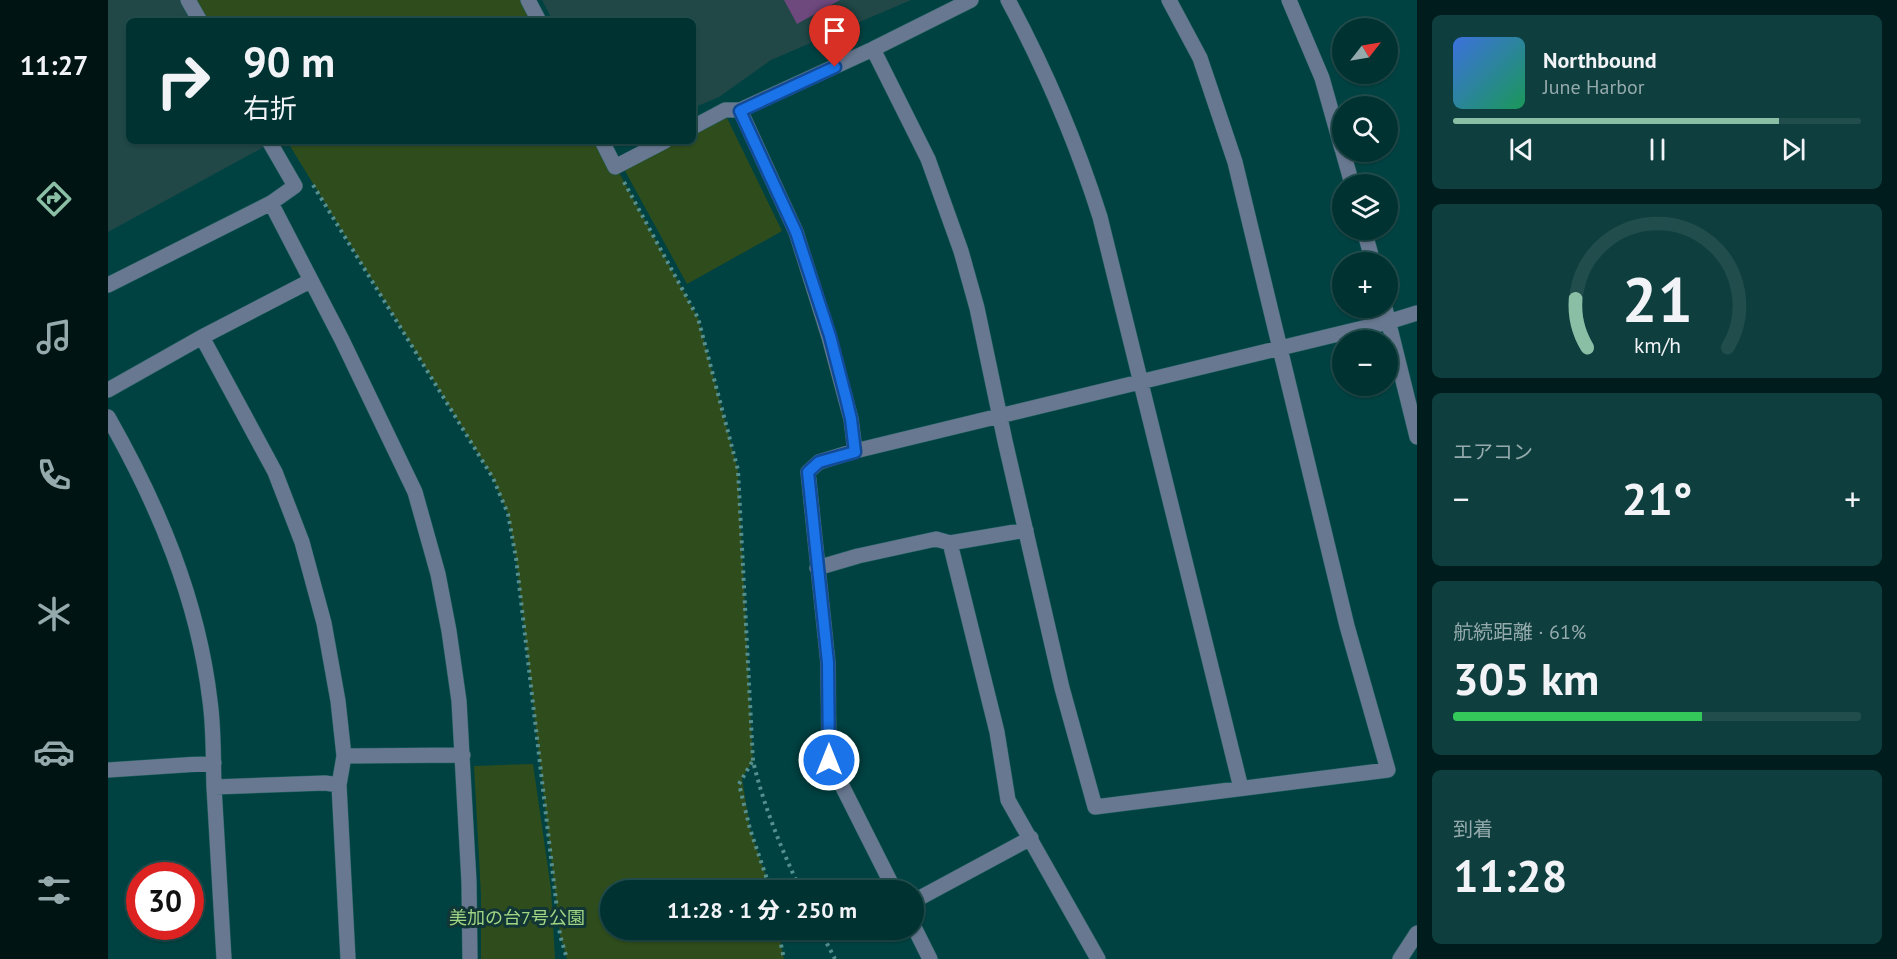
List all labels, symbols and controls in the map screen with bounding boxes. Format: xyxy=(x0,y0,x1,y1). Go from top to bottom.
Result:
pin xyxy=(809,5,860,67)
icon: arrive xyxy=(818,14,851,47)
north arrow xyxy=(1332,18,1398,84)
map controls xyxy=(1332,18,1398,396)
text: 90 m xyxy=(243,34,335,89)
icon: right xyxy=(144,42,222,120)
text: Northbound xyxy=(1543,46,1657,74)
text: 11:27 xyxy=(20,48,88,82)
text: June Harbor xyxy=(1543,74,1645,100)
text: 右折 xyxy=(243,91,297,125)
button: search xyxy=(1332,96,1398,162)
icon: previous xyxy=(1505,133,1538,166)
icon: pause xyxy=(1641,133,1674,166)
icon: next xyxy=(1777,133,1810,166)
button: layers xyxy=(1332,174,1398,240)
icon: directions xyxy=(33,178,75,220)
button: + xyxy=(1332,252,1398,318)
text: 21 xyxy=(1622,258,1692,339)
icon: music xyxy=(33,316,75,358)
button: − xyxy=(1332,330,1398,396)
text: km/h xyxy=(1633,331,1680,359)
text: エアコン xyxy=(1453,439,1533,465)
icon: phone xyxy=(33,454,75,496)
text: 21° xyxy=(1622,469,1692,527)
text: − xyxy=(1453,477,1470,520)
text: + xyxy=(1844,477,1861,520)
icon: climate xyxy=(33,593,75,635)
text: 航続距離 · 61% xyxy=(1453,619,1586,645)
text: 305 km xyxy=(1453,649,1599,707)
position arrow xyxy=(797,728,861,792)
icon: car xyxy=(33,731,75,773)
text: 到着 xyxy=(1453,816,1493,842)
text: 11:28 xyxy=(1453,846,1567,904)
speed limit sign: 30 xyxy=(126,862,204,940)
icon: filters xyxy=(33,869,75,911)
text: 11:28 · 1 分 · 250 m xyxy=(667,896,857,924)
park label: 美加の台7号公園 xyxy=(449,906,585,929)

